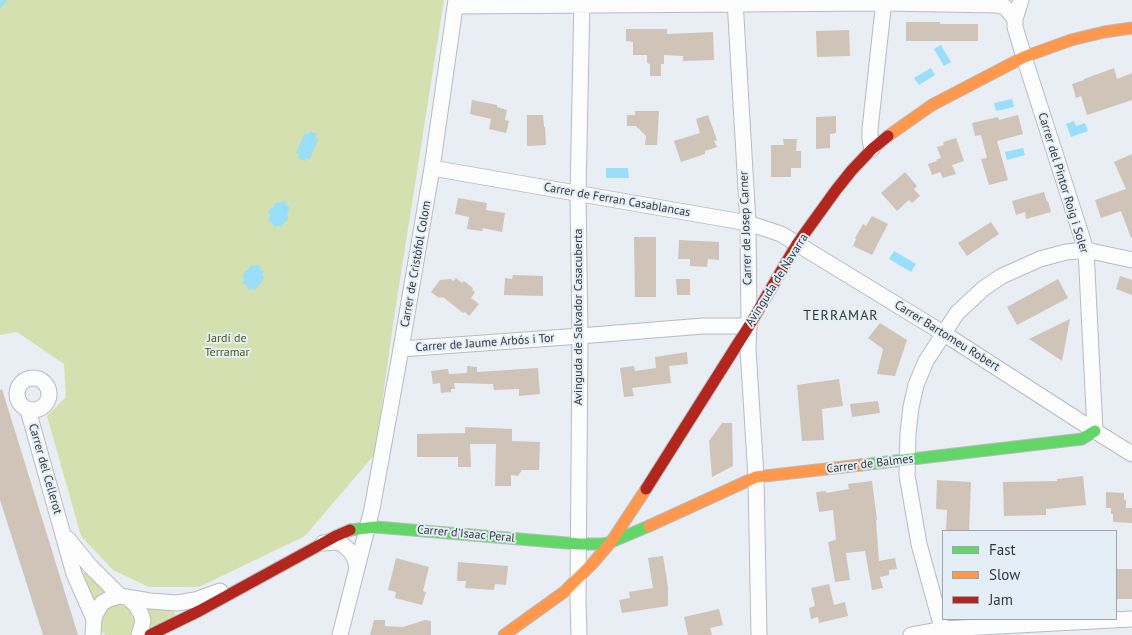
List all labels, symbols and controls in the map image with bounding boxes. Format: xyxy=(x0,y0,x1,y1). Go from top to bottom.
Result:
street label: Carrer del Pintor Roig i Soler xyxy=(1035,111,1091,255)
street label: Carrer de Josep Carner xyxy=(737,171,755,285)
street label: Carrer de Ferran Casablancas xyxy=(543,180,691,220)
street label: Carrer de Cristòfol Colom xyxy=(398,199,434,329)
street label: Avinguda de Salvador Casacuberta xyxy=(572,229,586,405)
street label: Avinguda de Navarra xyxy=(743,231,811,329)
street label: Carrer Bartomeu Robert xyxy=(892,298,1002,374)
district label: TERRAMAR xyxy=(802,308,880,324)
street label: Carrer de Jaume Arbós i Tor xyxy=(415,331,555,355)
park label: Jardí de Terramar xyxy=(204,332,250,360)
street label: Carrer del Cellerot xyxy=(25,422,65,516)
street label: Carrer de Balmes xyxy=(826,452,914,476)
street label: Carrer d'Isaac Peral xyxy=(416,523,516,545)
legend xyxy=(942,530,1117,620)
text: Fast xyxy=(989,540,1016,559)
text: Slow xyxy=(989,565,1020,584)
text: Jam xyxy=(989,590,1013,609)

